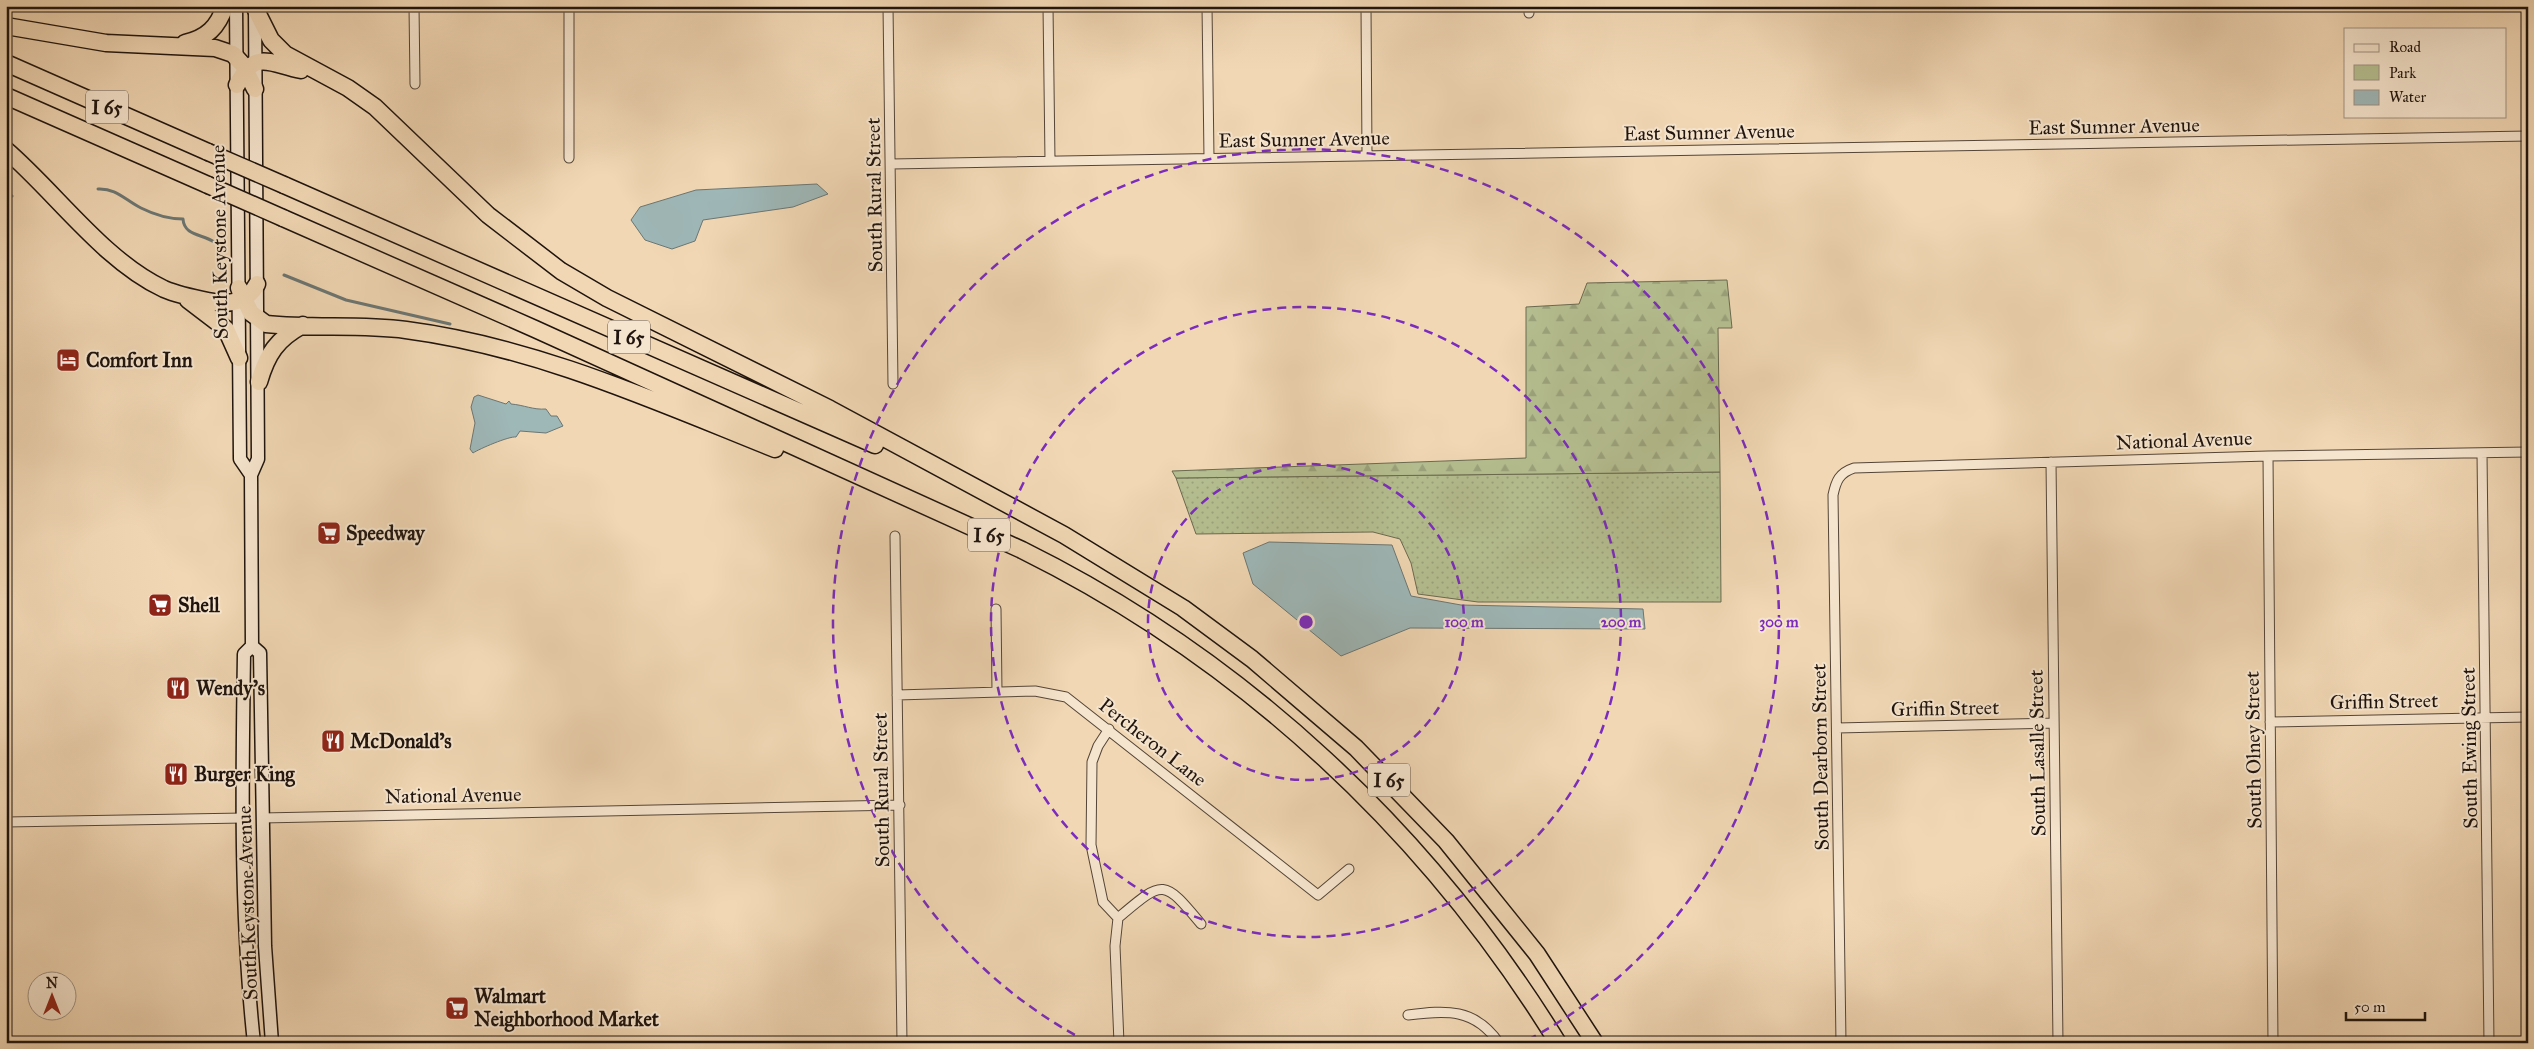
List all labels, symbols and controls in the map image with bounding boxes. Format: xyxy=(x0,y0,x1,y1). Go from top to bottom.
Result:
legend xyxy=(2344,28,2506,118)
text: Road xyxy=(2389,38,2421,56)
text: Park xyxy=(2389,64,2416,82)
text: Water xyxy=(2389,88,2426,106)
road number: I 65 xyxy=(86,90,128,124)
street label: East Sumner Avenue xyxy=(2028,113,2200,139)
street label: South Rural Street xyxy=(861,117,887,273)
street label: East Sumner Avenue xyxy=(1623,119,1795,145)
street label: East Sumner Avenue xyxy=(1218,126,1390,152)
street label: South Keystone Avenue xyxy=(205,145,233,339)
road number: I 65 xyxy=(608,321,650,354)
hotel icon: Comfort Inn xyxy=(55,347,81,373)
place label: Comfort Inn xyxy=(86,348,193,372)
street label: National Avenue xyxy=(2115,426,2253,454)
road number: I 65 xyxy=(968,518,1010,552)
supermarket icon: Speedway xyxy=(316,520,342,546)
place label: Speedway xyxy=(346,521,426,546)
supermarket icon: Shell xyxy=(147,592,173,618)
place label: Shell xyxy=(178,593,220,617)
centre of rings xyxy=(1297,613,1315,631)
text: 100 m xyxy=(1444,613,1484,631)
text: 200 m xyxy=(1601,613,1642,631)
text: 300 m xyxy=(1759,613,1799,632)
street label: South Dearborn Street xyxy=(1806,663,1834,851)
street label: South Ewing Street xyxy=(2456,667,2483,829)
street label: South Lasalle Street xyxy=(2024,669,2050,837)
street label: South Olney Street xyxy=(2240,671,2266,829)
restaurant icon: Wendy's xyxy=(165,675,191,701)
place label: Wendy's xyxy=(196,676,266,701)
street label: Griffin Street xyxy=(2330,688,2438,714)
street label: Percheron Lane xyxy=(1095,693,1211,791)
street label: Griffin Street xyxy=(1891,695,1999,721)
street label: South Rural Street xyxy=(868,712,894,868)
restaurant icon: McDonald's xyxy=(320,728,346,754)
place label: McDonald's xyxy=(350,729,452,753)
restaurant icon: Burger King xyxy=(163,761,189,787)
place label: Burger King xyxy=(194,762,295,787)
road number: I 65 xyxy=(1368,764,1410,796)
street label: National Avenue xyxy=(384,782,522,808)
street label: South Keystone Avenue xyxy=(232,805,262,1001)
north arrow xyxy=(28,972,78,1022)
text: N xyxy=(46,975,58,992)
place label: Walmart Neighborhood Market xyxy=(474,984,660,1032)
scale bar xyxy=(2346,989,2425,1021)
supermarket icon: Walmart Neighborhood Market xyxy=(444,995,470,1021)
text: 50 m xyxy=(2354,998,2386,1016)

